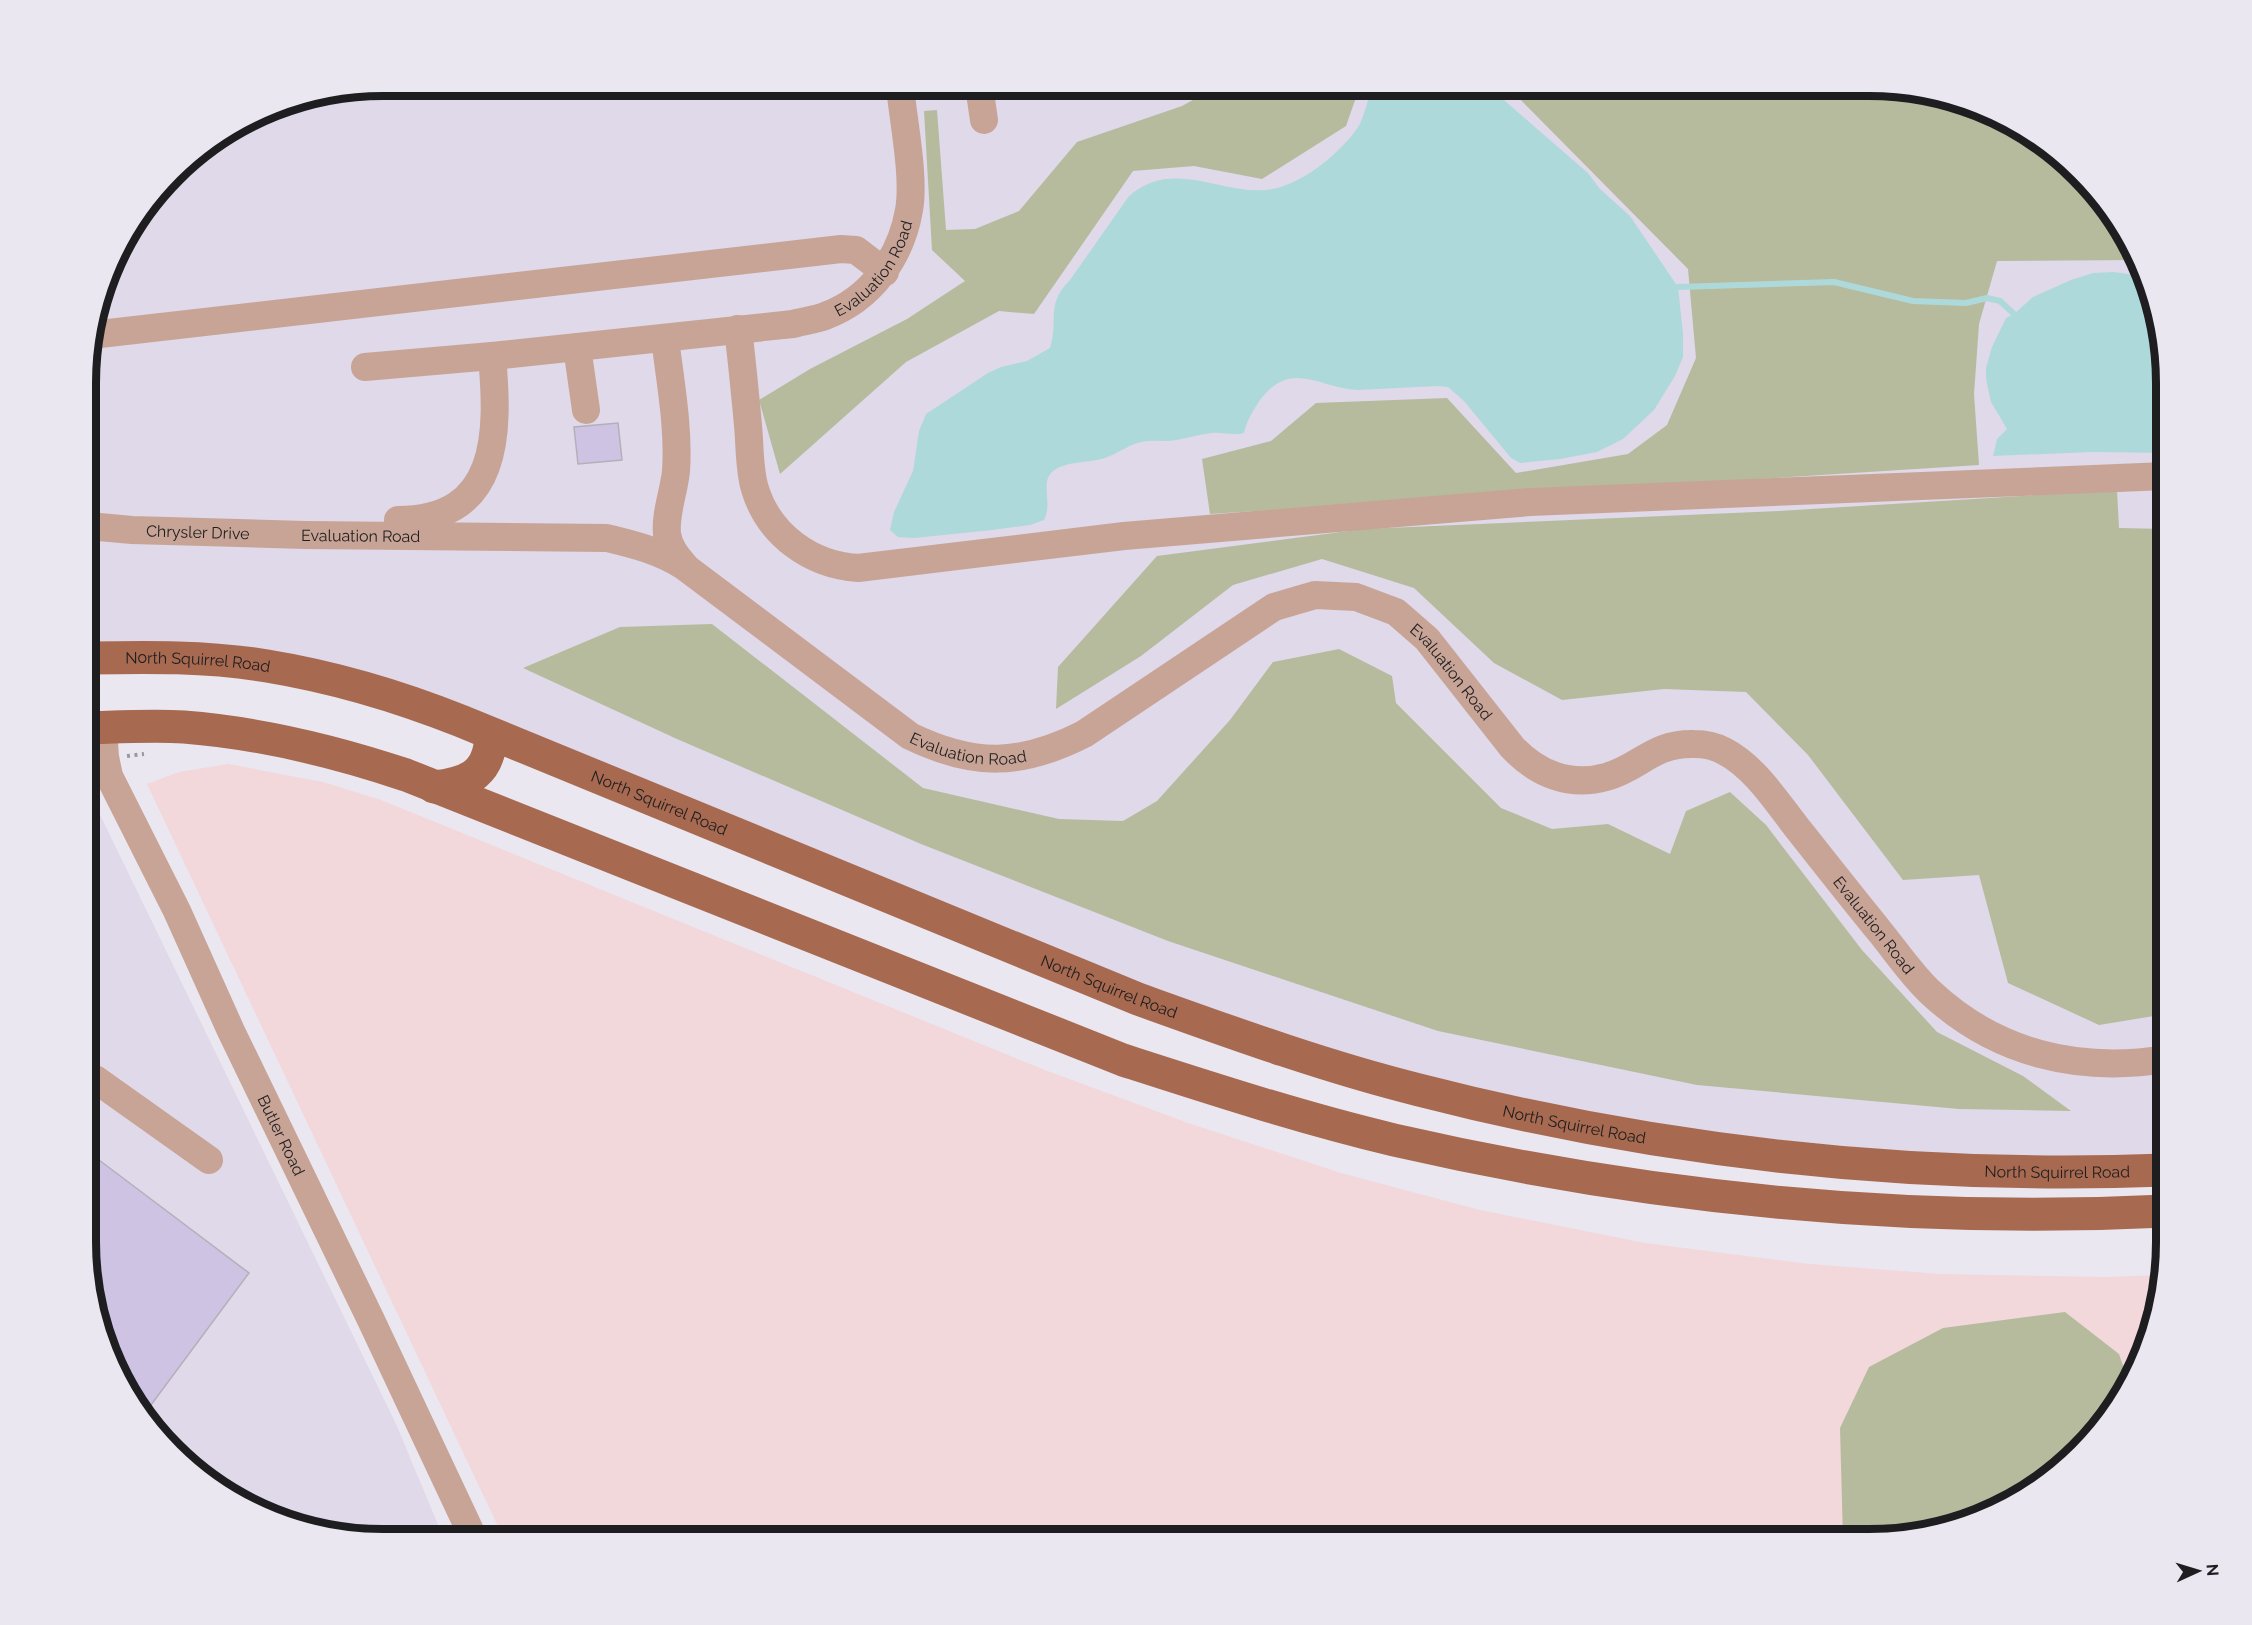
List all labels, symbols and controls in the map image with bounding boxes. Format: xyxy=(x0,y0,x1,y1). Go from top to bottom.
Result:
street label: Evaluation Road xyxy=(831,218,916,320)
street label: Chrysler Drive xyxy=(146,521,250,543)
street label: Evaluation Road xyxy=(301,525,421,546)
street label: Evaluation Road xyxy=(1406,619,1497,724)
street label: North Squirrel Road xyxy=(125,648,272,676)
street label: Evaluation Road xyxy=(907,728,1028,768)
street label: North Squirrel Road xyxy=(589,766,730,839)
street label: Evaluation Road xyxy=(1829,872,1919,978)
street label: North Squirrel Road xyxy=(1038,951,1180,1022)
street label: Butler Road xyxy=(254,1092,309,1179)
street label: North Squirrel Road xyxy=(1501,1101,1648,1147)
street label: North Squirrel Road xyxy=(1984,1161,2130,1182)
north arrow xyxy=(2168,1541,2228,1601)
text: N xyxy=(2203,1563,2222,1577)

